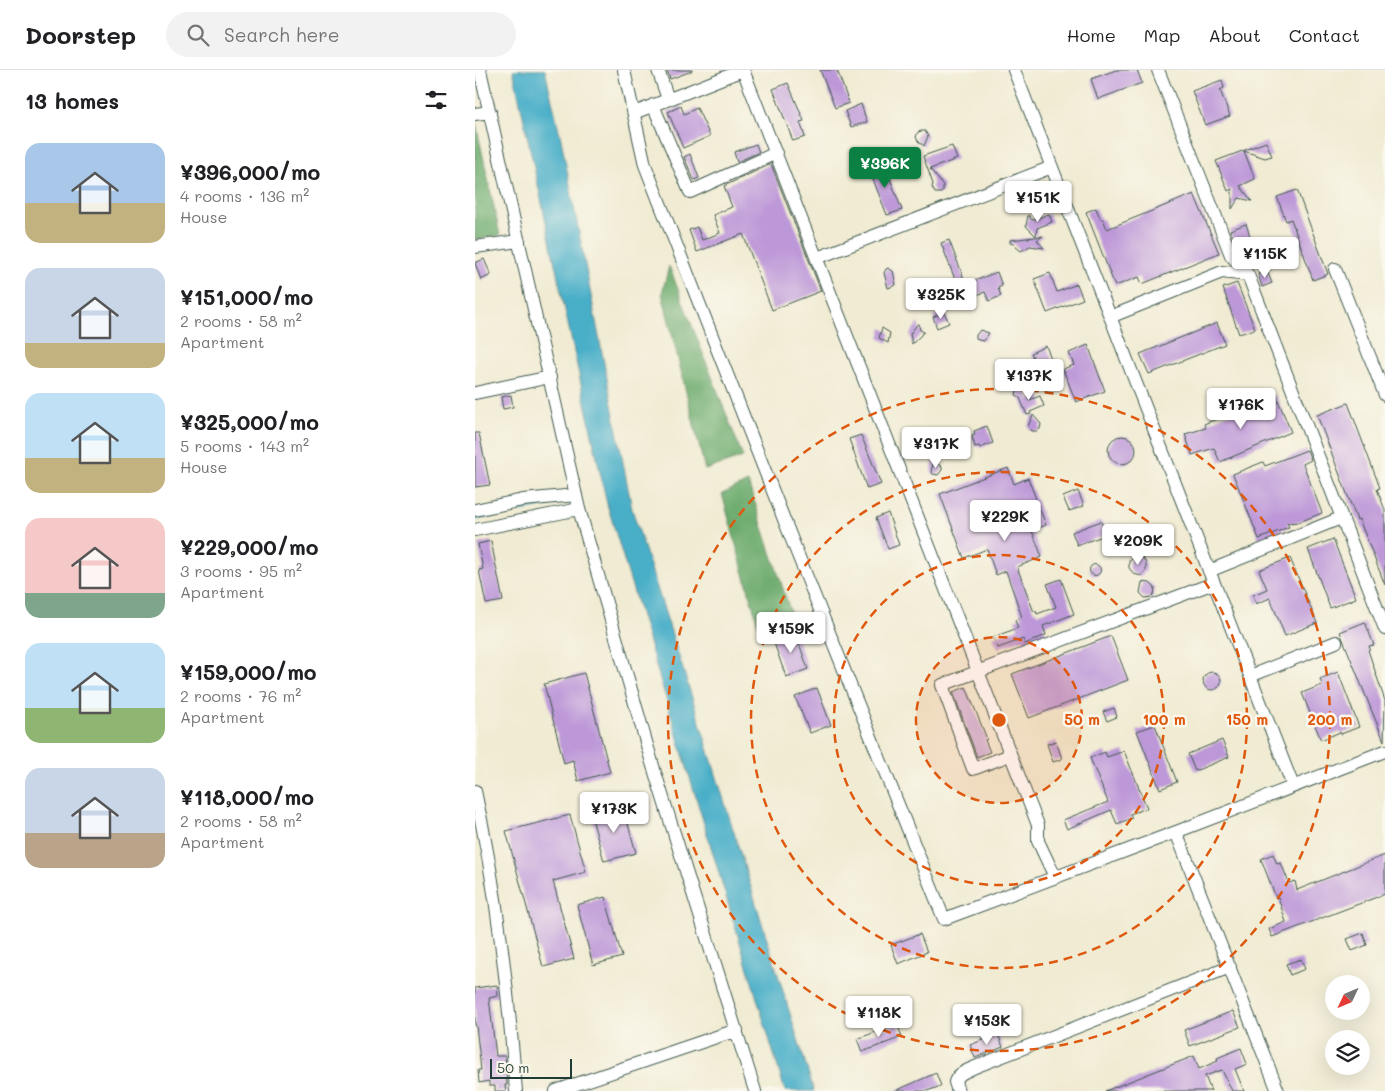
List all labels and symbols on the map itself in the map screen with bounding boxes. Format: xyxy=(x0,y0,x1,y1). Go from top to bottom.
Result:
pin: ¥396K xyxy=(850,146,920,189)
pin: ¥151K xyxy=(1003,180,1073,223)
pin: ¥115K xyxy=(1230,236,1300,279)
pin: ¥325K xyxy=(906,278,976,320)
pin: ¥137K xyxy=(994,358,1064,401)
pin: ¥176K xyxy=(1206,388,1276,430)
pin: ¥317K xyxy=(901,426,971,469)
pin: ¥229K xyxy=(970,500,1040,542)
pin: ¥209K xyxy=(1103,524,1173,566)
pin: ¥159K xyxy=(756,612,826,654)
text: 50 m xyxy=(1064,709,1100,729)
text: 100 m xyxy=(1142,709,1186,729)
text: 150 m xyxy=(1226,709,1268,729)
text: 200 m xyxy=(1308,709,1353,729)
centre of rings xyxy=(990,711,1008,729)
pin: ¥173K xyxy=(579,792,649,834)
north arrow xyxy=(1325,975,1370,1020)
pin: ¥118K xyxy=(844,996,914,1038)
pin: ¥153K xyxy=(952,1004,1022,1046)
scale bar xyxy=(490,1056,573,1079)

